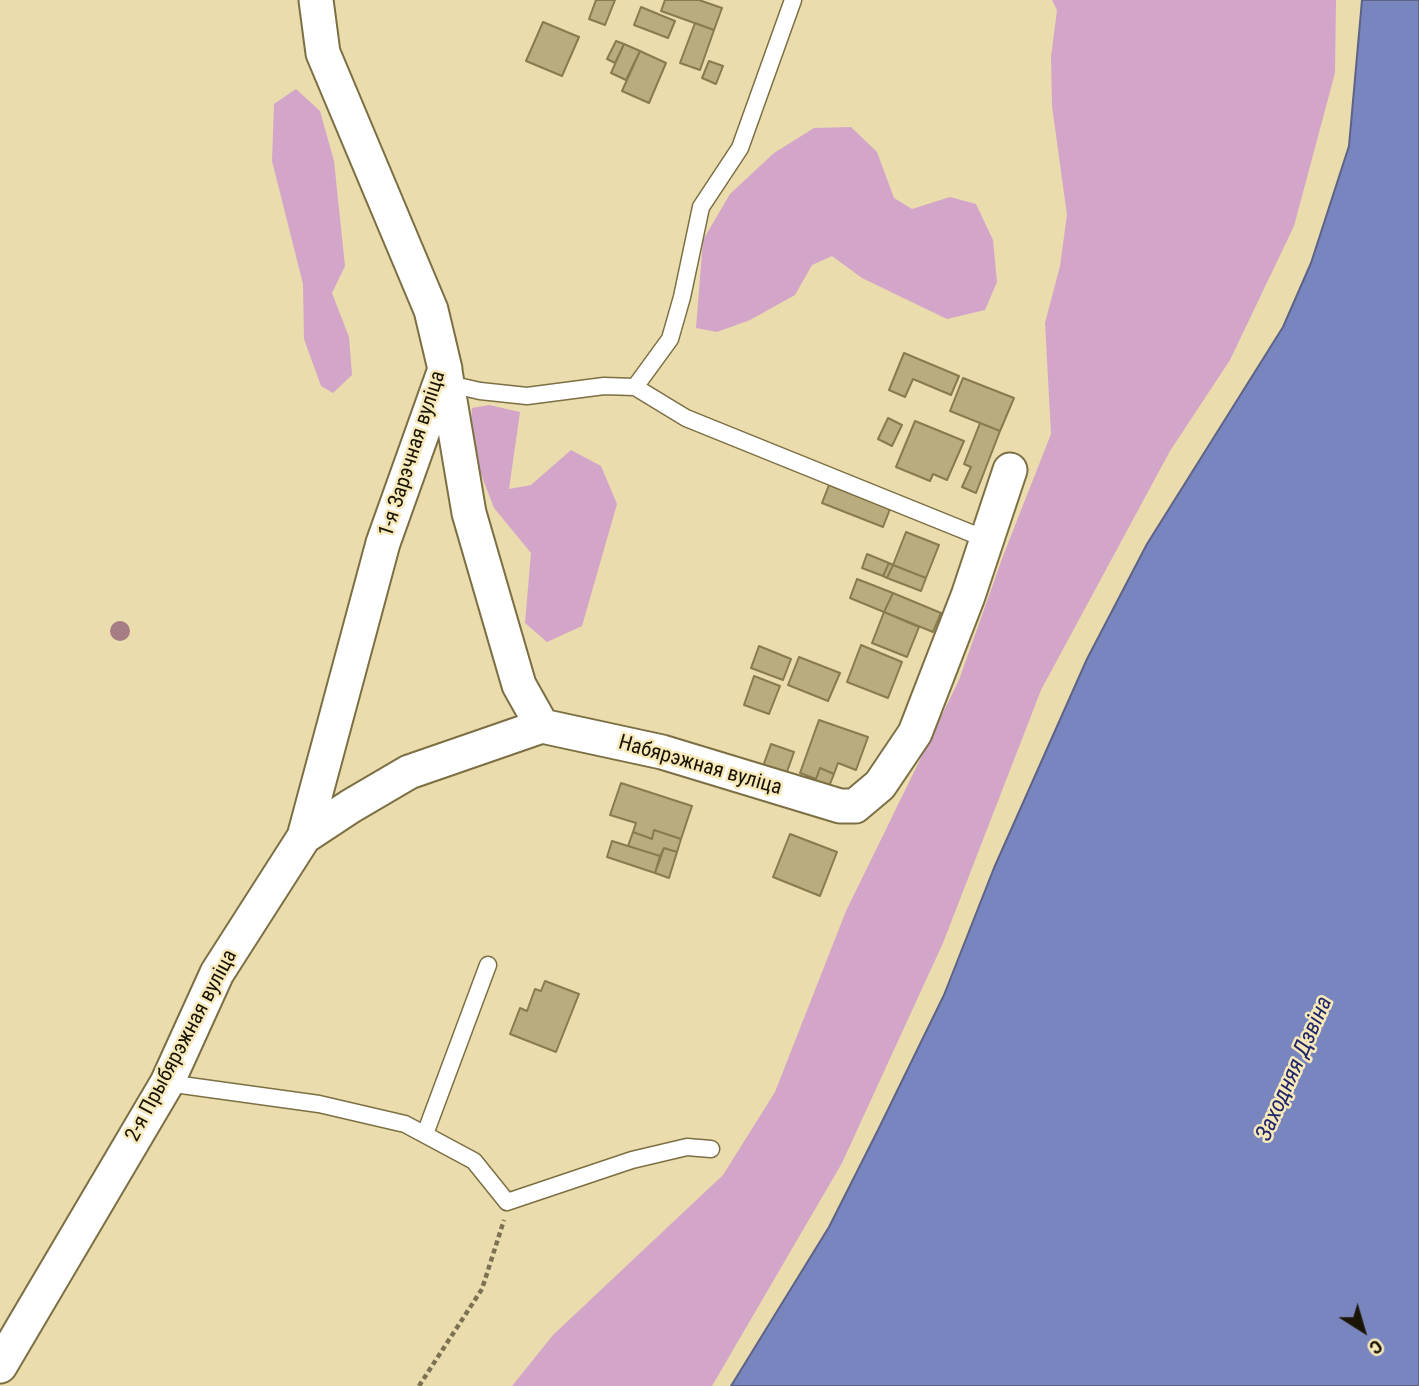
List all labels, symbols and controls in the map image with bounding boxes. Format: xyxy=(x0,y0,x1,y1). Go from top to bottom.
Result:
street label: 1-я Зарэчная вуліца xyxy=(374,368,452,540)
street label: Набярэжная вуліца xyxy=(616,731,784,801)
street label: 2-я Прыбярэжная вуліца xyxy=(121,946,243,1146)
water label: Заходняя Дзвіна xyxy=(1251,992,1339,1146)
north arrow xyxy=(1328,1295,1398,1365)
text: С xyxy=(1365,1335,1387,1360)

